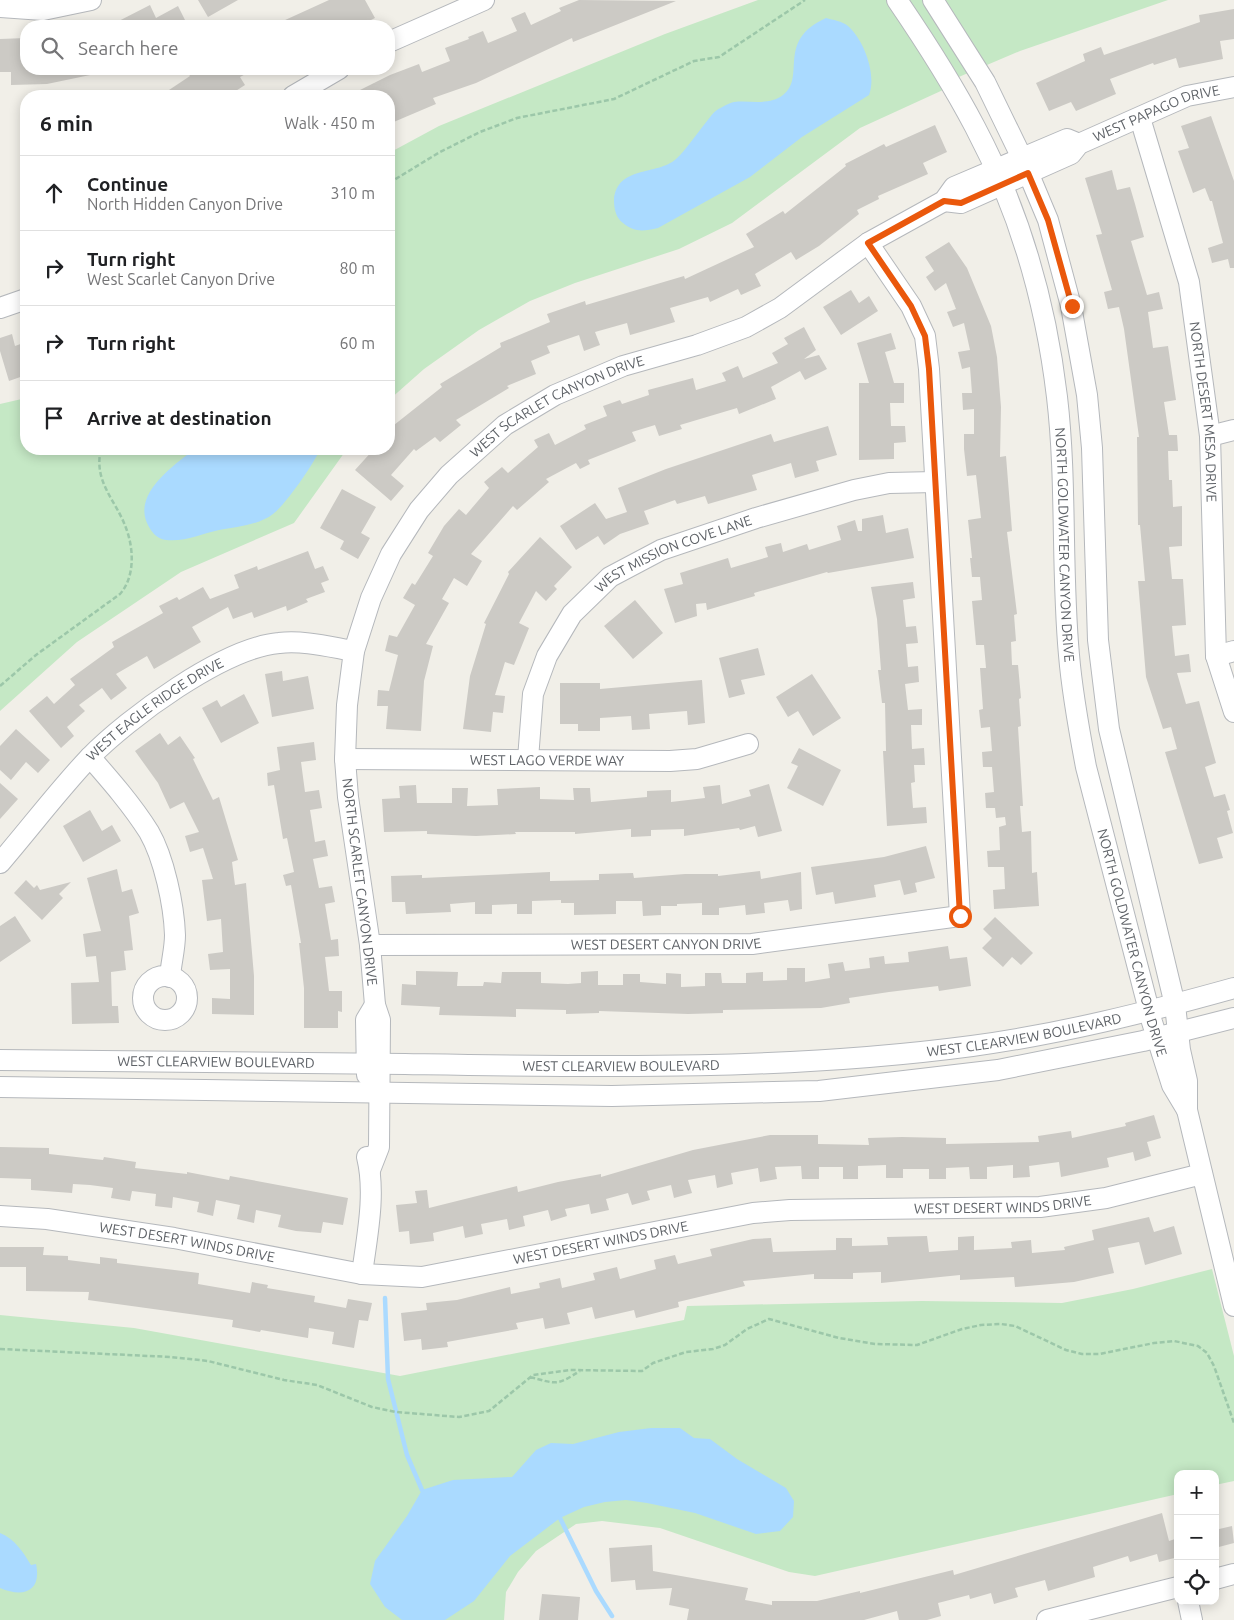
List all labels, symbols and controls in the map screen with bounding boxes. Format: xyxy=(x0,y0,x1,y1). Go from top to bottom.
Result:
search box xyxy=(20,20,395,75)
icon: search xyxy=(38,34,66,62)
text: Search here xyxy=(78,37,178,59)
street label: WEST PAPAGO DRIVE xyxy=(1090,82,1221,145)
text: 6 min xyxy=(40,111,93,135)
text: Walk · 450 m xyxy=(284,114,375,132)
text: Continue xyxy=(87,173,168,195)
icon: ahead xyxy=(40,179,68,207)
text: 310 m xyxy=(330,184,375,202)
text: North Hidden Canyon Drive xyxy=(87,195,283,213)
text: Turn right xyxy=(87,248,175,270)
icon: right xyxy=(40,254,68,282)
text: 80 m xyxy=(339,259,375,277)
text: West Scarlet Canyon Drive xyxy=(87,270,275,288)
route end xyxy=(1061,295,1084,318)
street label: NORTH DESERT MESA DRIVE xyxy=(1186,320,1220,503)
icon: right xyxy=(40,329,68,357)
text: Turn right xyxy=(87,332,175,354)
text: 60 m xyxy=(339,334,375,352)
street label: WEST SCARLET CANYON DRIVE xyxy=(467,352,646,460)
icon: arrive xyxy=(40,404,68,432)
text: Arrive at destination xyxy=(87,407,272,429)
street label: NORTH GOLDWATER CANYON DRIVE xyxy=(1052,427,1078,663)
street label: WEST MISSION COVE LANE xyxy=(591,512,754,595)
street label: WEST EAGLE RIDGE DRIVE xyxy=(83,654,226,764)
street label: WEST LAGO VERDE WAY xyxy=(470,752,624,769)
street label: NORTH SCARLET CANYON DRIVE xyxy=(339,777,381,987)
street label: NORTH GOLDWATER CANYON DRIVE xyxy=(1094,827,1170,1058)
route start xyxy=(949,905,972,928)
street label: WEST DESERT CANYON DRIVE xyxy=(571,935,762,952)
street label: WEST CLEARVIEW BOULEVARD xyxy=(926,1010,1123,1059)
street label: WEST CLEARVIEW BOULEVARD xyxy=(117,1053,315,1071)
street label: WEST CLEARVIEW BOULEVARD xyxy=(522,1057,720,1074)
street label: WEST DESERT WINDS DRIVE xyxy=(914,1192,1092,1217)
street label: WEST DESERT WINDS DRIVE xyxy=(512,1218,690,1267)
street label: WEST DESERT WINDS DRIVE xyxy=(98,1219,276,1265)
map controls xyxy=(1174,1470,1219,1605)
button: + xyxy=(1174,1470,1219,1515)
button: − xyxy=(1174,1515,1219,1560)
button: locate xyxy=(1174,1560,1219,1605)

